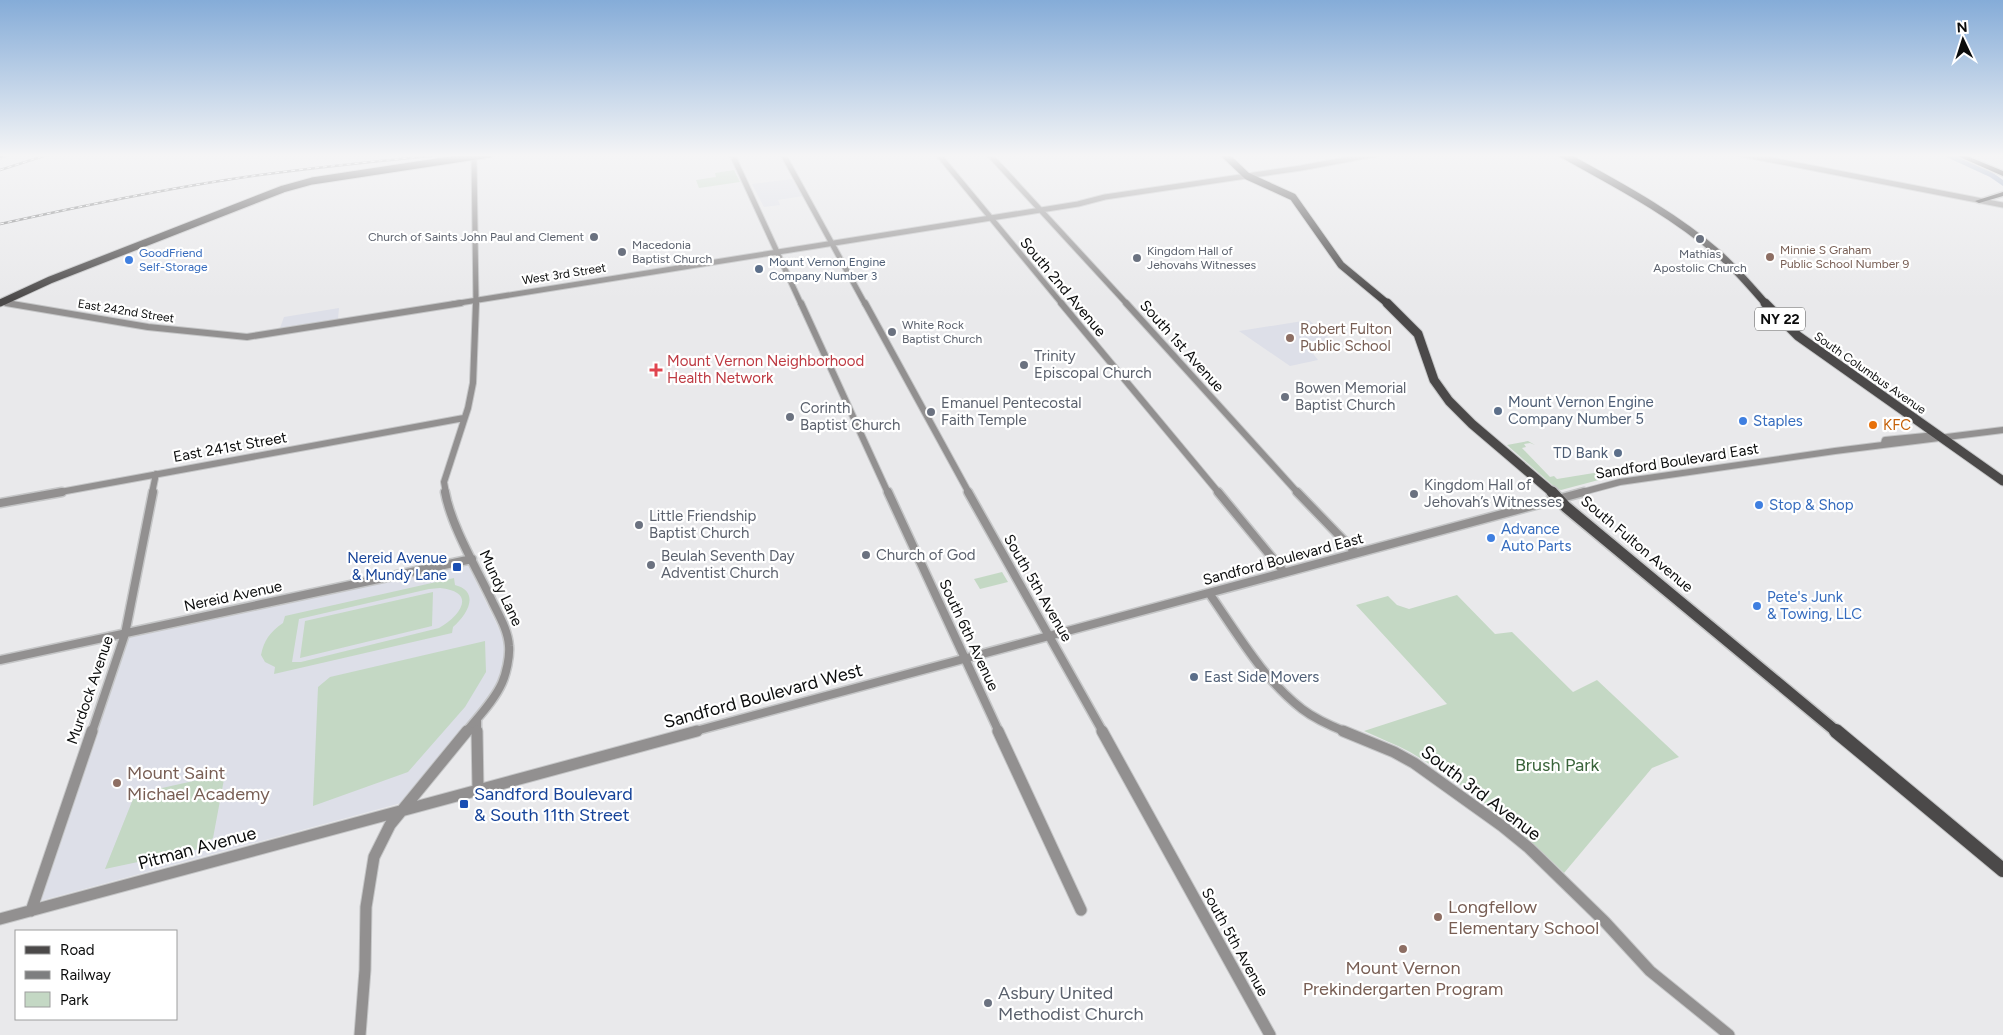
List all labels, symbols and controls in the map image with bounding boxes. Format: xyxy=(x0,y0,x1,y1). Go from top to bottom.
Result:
north arrow xyxy=(1938,15,1988,65)
text: N xyxy=(1956,19,1968,36)
place label: Church of Saints John Paul and Clement xyxy=(368,230,584,244)
marker: Church of Saints John Paul and Clement xyxy=(588,231,600,243)
marker: Mathias Apostolic Church xyxy=(1694,233,1706,245)
street label: South 2nd Avenue xyxy=(1016,234,1110,340)
place label: Macedonia Baptist Church xyxy=(632,238,713,266)
place label: Minnie S Graham Public School Number 9 xyxy=(1780,243,1909,271)
place label: Kingdom Hall of Jehovahs Witnesses xyxy=(1147,244,1257,272)
place label: GoodFriend Self-Storage xyxy=(139,246,208,274)
marker: Macedonia Baptist Church xyxy=(616,246,628,258)
place label: Mathias Apostolic Church xyxy=(1653,247,1747,275)
marker: Minnie S Graham Public School Number 9 xyxy=(1764,251,1776,263)
marker: Kingdom Hall of Jehovahs Witnesses xyxy=(1131,252,1143,264)
marker: GoodFriend Self-Storage xyxy=(123,254,135,266)
place label: Mount Vernon Engine Company Number 3 xyxy=(769,255,886,283)
street label: West 3rd Street xyxy=(521,260,607,288)
marker: Mount Vernon Engine Company Number 3 xyxy=(753,263,765,275)
street label: East 242nd Street xyxy=(77,296,176,326)
street label: South 1st Avenue xyxy=(1136,296,1228,396)
road number: NY 22 xyxy=(1755,308,1805,330)
place label: White Rock Baptist Church xyxy=(902,318,983,346)
place label: Robert Fulton Public School xyxy=(1300,320,1392,355)
marker: White Rock Baptist Church xyxy=(886,326,898,338)
street label: South Columbus Avenue xyxy=(1811,329,1929,417)
marker: Robert Fulton Public School xyxy=(1284,332,1296,344)
place label: Trinity Episcopal Church xyxy=(1034,347,1152,382)
place label: Mount Vernon Neighborhood Health Network xyxy=(667,352,864,387)
marker: Trinity Episcopal Church xyxy=(1018,359,1030,371)
marker: Mount Vernon Neighborhood Health Network xyxy=(649,363,663,377)
place label: Bowen Memorial Baptist Church xyxy=(1295,379,1406,414)
marker: Bowen Memorial Baptist Church xyxy=(1279,391,1291,403)
place label: Mount Vernon Engine Company Number 5 xyxy=(1508,393,1654,428)
place label: Emanuel Pentecostal Faith Temple xyxy=(941,394,1082,429)
place label: Corinth Baptist Church xyxy=(800,399,900,434)
marker: Mount Vernon Engine Company Number 5 xyxy=(1492,405,1504,417)
marker: Emanuel Pentecostal Faith Temple xyxy=(925,406,937,418)
marker: Corinth Baptist Church xyxy=(784,411,796,423)
place label: Staples xyxy=(1753,412,1803,430)
marker: Staples xyxy=(1737,415,1749,427)
place label: KFC xyxy=(1883,416,1911,434)
marker: KFC xyxy=(1867,419,1879,431)
street label: East 241st Street xyxy=(172,428,289,466)
street label: Sandford Boulevard East xyxy=(1594,439,1760,483)
place label: TD Bank xyxy=(1553,444,1609,462)
marker: TD Bank xyxy=(1612,447,1624,459)
place label: Kingdom Hall of Jehovah’s Witnesses xyxy=(1424,476,1562,511)
marker: Kingdom Hall of Jehovah’s Witnesses xyxy=(1408,488,1420,500)
street label: South Fulton Avenue xyxy=(1577,492,1697,596)
place label: Stop & Shop xyxy=(1769,496,1854,514)
marker: Stop & Shop xyxy=(1753,499,1765,511)
place label: Little Friendship Baptist Church xyxy=(649,507,757,542)
marker: Little Friendship Baptist Church xyxy=(633,519,645,531)
place label: Advance Auto Parts xyxy=(1501,520,1571,555)
street label: Sandford Boulevard East xyxy=(1201,529,1365,589)
street label: South 5th Avenue xyxy=(1000,531,1076,645)
marker: Advance Auto Parts xyxy=(1485,532,1497,544)
place label: Church of God xyxy=(876,546,976,564)
street label: Mundy Lane xyxy=(476,547,526,629)
place label: Beulah Seventh Day Adventist Church xyxy=(661,547,795,582)
place label: Nereid Avenue & Mundy Lane xyxy=(347,549,447,584)
marker: Church of God xyxy=(860,549,872,561)
marker: Beulah Seventh Day Adventist Church xyxy=(645,559,657,571)
marker: Nereid Avenue & Mundy Lane xyxy=(451,561,463,573)
street label: South 6th Avenue xyxy=(935,576,1003,694)
street label: Nereid Avenue xyxy=(182,577,284,615)
place label: Pete's Junk & Towing, LLC xyxy=(1767,588,1862,623)
marker: Pete's Junk & Towing, LLC xyxy=(1751,600,1763,612)
street label: Murdock Avenue xyxy=(63,633,117,747)
street label: Sandford Boulevard West xyxy=(661,659,865,733)
place label: East Side Movers xyxy=(1204,668,1319,686)
marker: East Side Movers xyxy=(1188,671,1200,683)
street label: South 3rd Avenue xyxy=(1417,741,1545,845)
park label: Brush Park xyxy=(1515,754,1599,776)
place label: Mount Saint Michael Academy xyxy=(127,762,270,805)
marker: Mount Saint Michael Academy xyxy=(111,777,123,789)
place label: Sandford Boulevard & South 11th Street xyxy=(474,783,633,826)
marker: Sandford Boulevard & South 11th Street xyxy=(458,798,470,810)
street label: Pitman Avenue xyxy=(136,822,259,874)
street label: South 5th Avenue xyxy=(1198,885,1272,999)
place label: Longfellow Elementary School xyxy=(1448,896,1599,939)
marker: Longfellow Elementary School xyxy=(1432,911,1444,923)
legend xyxy=(15,930,178,1020)
text: Road xyxy=(60,941,95,959)
marker: Mount Vernon Prekindergarten Program xyxy=(1397,943,1409,955)
place label: Mount Vernon Prekindergarten Program xyxy=(1303,957,1503,1000)
text: Railway xyxy=(60,966,111,984)
place label: Asbury United Methodist Church xyxy=(998,982,1144,1025)
text: Park xyxy=(60,991,89,1009)
marker: Asbury United Methodist Church xyxy=(982,997,994,1009)

